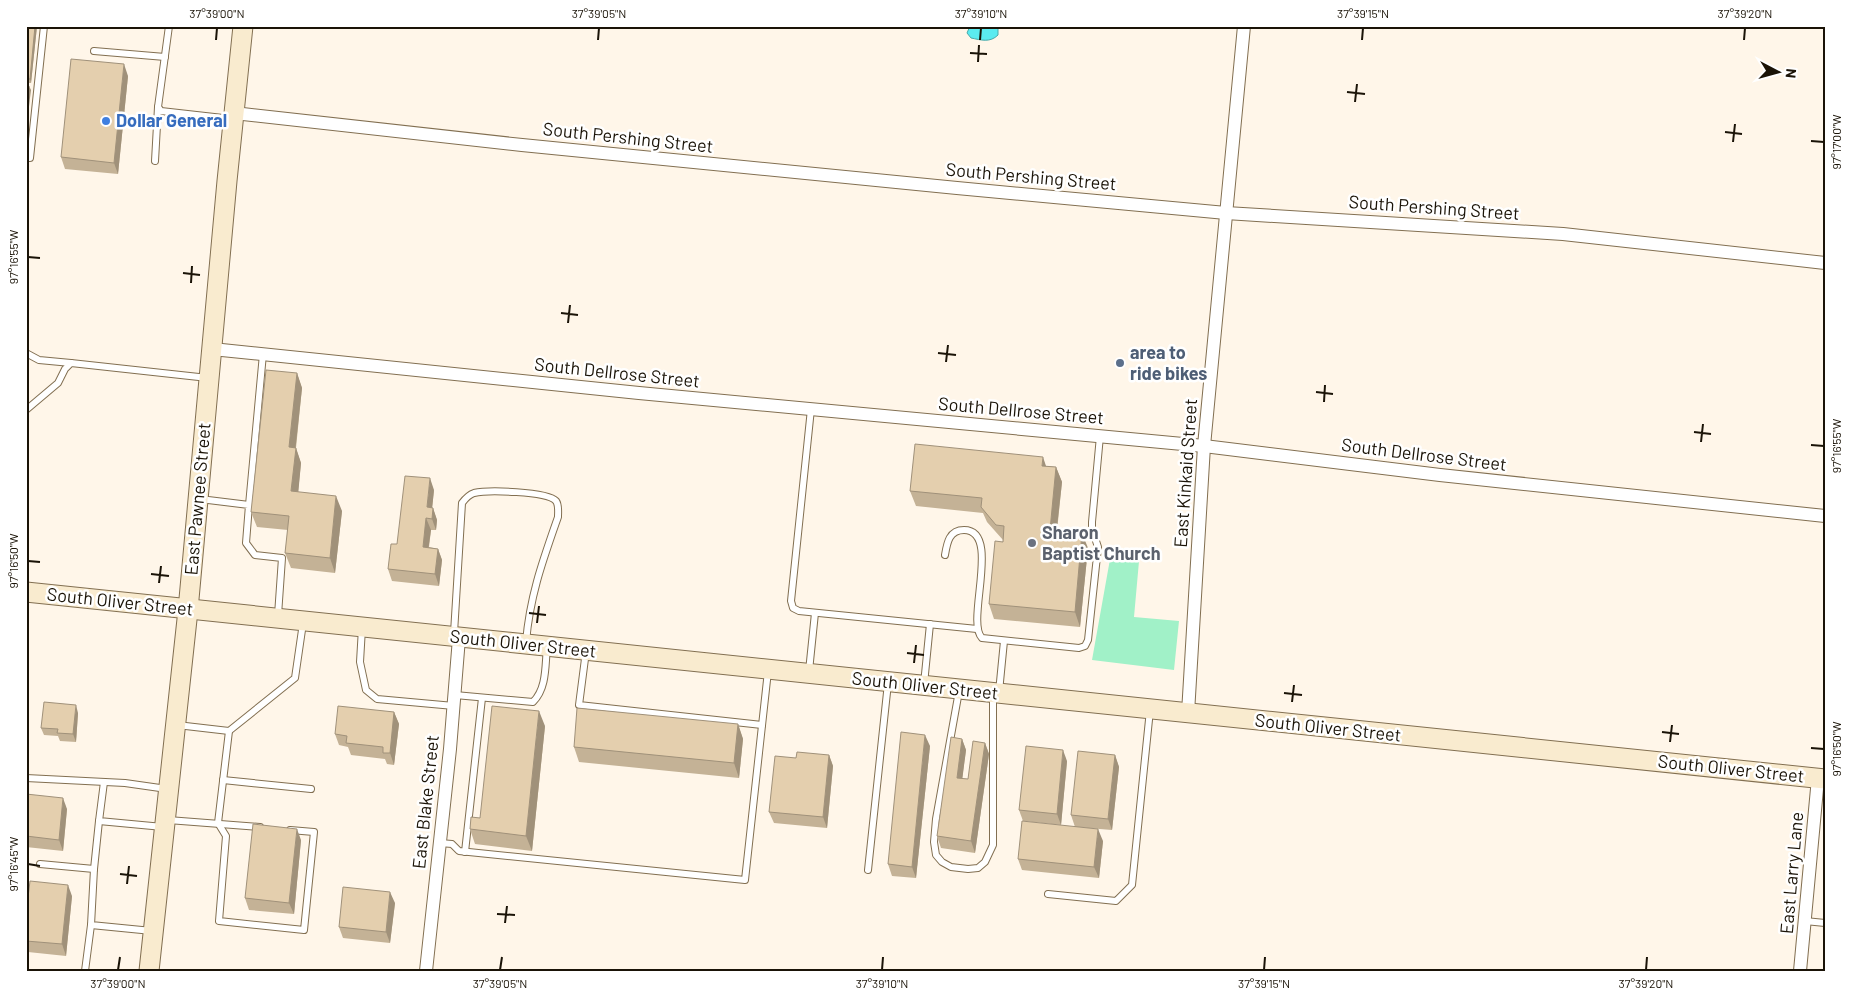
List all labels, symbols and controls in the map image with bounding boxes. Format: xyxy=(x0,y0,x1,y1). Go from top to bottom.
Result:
text: 37°39'00"N xyxy=(189,6,245,20)
text: 37°39'05"N xyxy=(572,6,626,20)
text: 37°39'10"N xyxy=(955,6,1007,20)
text: 37°39'15"N xyxy=(1337,6,1389,20)
text: 37°39'20"N xyxy=(1718,6,1772,20)
north arrow xyxy=(1754,48,1804,98)
text: N xyxy=(1782,68,1800,79)
place label: Dollar General xyxy=(116,109,227,131)
text: 97°17'00"W xyxy=(1829,114,1843,170)
marker: Dollar General xyxy=(100,115,112,127)
street label: South Pershing Street xyxy=(542,117,714,157)
street label: South Pershing Street xyxy=(945,158,1117,194)
street label: South Pershing Street xyxy=(1348,190,1520,224)
text: 97°16'55"W xyxy=(6,229,20,284)
place label: area to ride bikes xyxy=(1130,341,1207,384)
street label: South Dellrose Street xyxy=(533,352,701,392)
marker: area to ride bikes xyxy=(1114,357,1126,369)
street label: South Dellrose Street xyxy=(937,392,1105,428)
street label: East Kinkaid Street xyxy=(1169,398,1201,548)
text: 97°16'55"W xyxy=(1829,418,1843,473)
street label: East Pawnee Street xyxy=(179,422,215,576)
street label: South Dellrose Street xyxy=(1340,433,1508,475)
place label: Sharon Baptist Church xyxy=(1042,521,1161,564)
text: 97°16'50"W xyxy=(6,533,20,589)
marker: Sharon Baptist Church xyxy=(1026,537,1038,549)
street label: South Oliver Street xyxy=(46,582,194,620)
street label: South Oliver Street xyxy=(449,624,597,662)
street label: South Oliver Street xyxy=(851,666,999,704)
street label: South Oliver Street xyxy=(1254,708,1402,746)
text: 97°16'50"W xyxy=(1829,721,1843,777)
street label: East Blake Street xyxy=(407,734,443,870)
street label: South Oliver Street xyxy=(1657,749,1805,787)
street label: East Larry Lane xyxy=(1775,811,1807,935)
text: 97°16'45"W xyxy=(6,836,20,891)
text: 37°39'00"N xyxy=(90,976,146,990)
text: 37°39'05"N xyxy=(473,976,527,990)
text: 37°39'10"N xyxy=(856,976,908,990)
text: 37°39'15"N xyxy=(1238,976,1290,990)
text: 37°39'20"N xyxy=(1619,976,1673,990)

